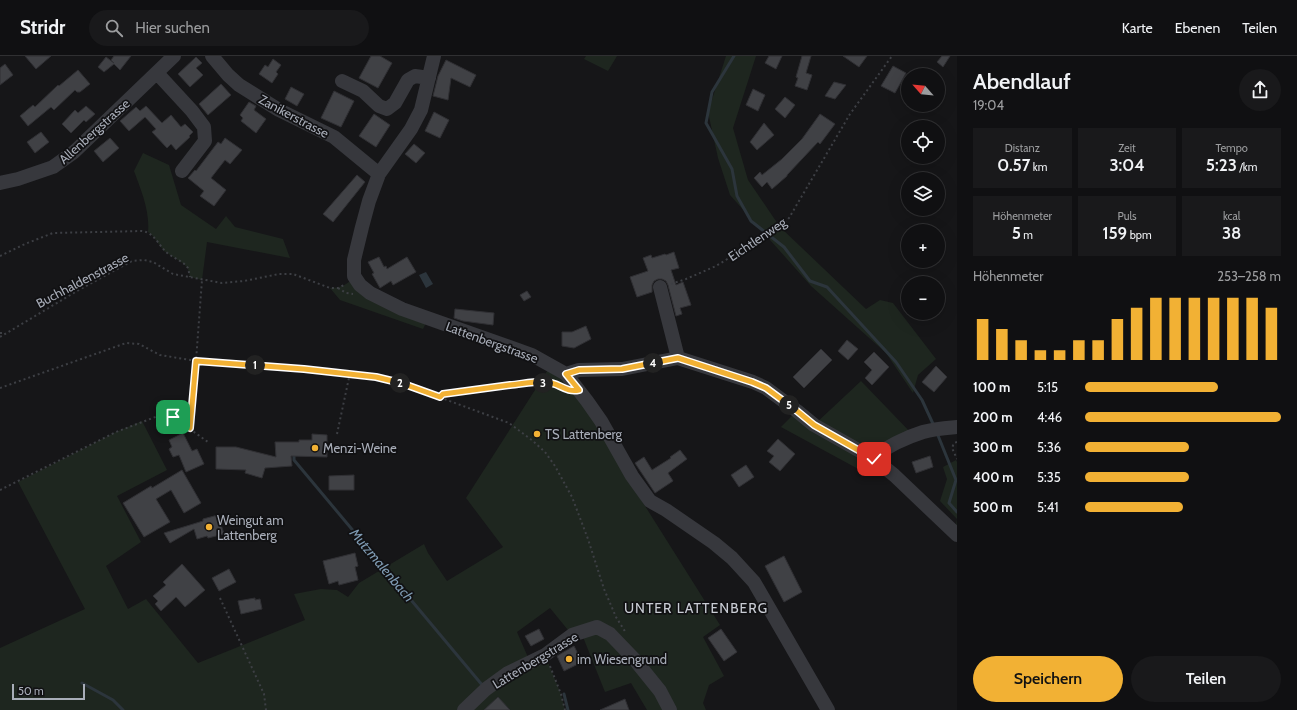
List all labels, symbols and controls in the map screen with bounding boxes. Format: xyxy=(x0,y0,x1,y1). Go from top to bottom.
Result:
search box xyxy=(89,10,369,46)
text: Stridr xyxy=(20,16,65,39)
icon: search xyxy=(103,17,125,39)
text: Hier suchen xyxy=(135,19,210,37)
text: Karte xyxy=(1122,19,1153,37)
text: Ebenen xyxy=(1175,19,1220,37)
text: Teilen xyxy=(1242,19,1277,37)
north arrow xyxy=(901,68,945,112)
map controls xyxy=(901,68,945,320)
text: Abendlauf xyxy=(973,68,1071,95)
button: share xyxy=(1239,69,1281,111)
street label: Zanikerstrasse xyxy=(256,91,332,141)
street label: Allenbergstrasse xyxy=(55,95,133,167)
text: 19:04 xyxy=(973,97,1004,113)
button: locate xyxy=(901,120,945,164)
text: Distanz xyxy=(1005,141,1040,155)
text: Zeit xyxy=(1118,141,1136,155)
text: Tempo xyxy=(1215,141,1248,155)
text: 0.57 xyxy=(997,155,1030,175)
text: 3:04 xyxy=(1109,155,1145,175)
text: 5:23 xyxy=(1206,155,1237,175)
text: km xyxy=(1030,160,1047,174)
text: /km xyxy=(1237,160,1257,174)
button: layers xyxy=(901,172,945,216)
text: Höhenmeter xyxy=(993,209,1052,223)
text: Puls xyxy=(1117,209,1137,223)
text: kcal xyxy=(1223,209,1240,223)
street label: Eichtlenweg xyxy=(725,213,790,264)
text: 5 xyxy=(1012,223,1021,243)
text: 159 xyxy=(1102,223,1127,243)
text: 38 xyxy=(1222,223,1241,243)
button: + xyxy=(901,224,945,268)
text: m xyxy=(1021,228,1033,242)
text: bpm xyxy=(1127,228,1152,242)
street label: Buchhaldenstrasse xyxy=(33,249,131,311)
text: Höhenmeter xyxy=(973,268,1043,284)
text: 253–258 m xyxy=(1217,268,1281,284)
button: − xyxy=(901,276,945,320)
street label: Lattenbergstrasse xyxy=(444,318,541,366)
pin: 4 xyxy=(643,353,663,373)
pin: 1 xyxy=(245,355,265,375)
text: 4 xyxy=(650,356,656,370)
text: 1 xyxy=(253,358,257,372)
pin: 2 xyxy=(390,373,410,393)
pin: 3 xyxy=(533,373,553,393)
text: 2 xyxy=(397,376,403,390)
text: 3 xyxy=(540,376,546,390)
text: 100 m xyxy=(973,379,1010,395)
text: 5:15 xyxy=(1037,379,1058,395)
pin: 5 xyxy=(779,395,799,415)
text: 5 xyxy=(786,398,792,412)
pin xyxy=(156,400,190,434)
icon: arrive xyxy=(162,406,184,428)
text: 200 m xyxy=(973,409,1012,425)
text: 4:46 xyxy=(1037,409,1062,425)
place label: TS Lattenberg xyxy=(545,426,623,442)
marker: TS Lattenberg xyxy=(532,429,542,439)
text: 300 m xyxy=(973,439,1013,455)
text: 5:36 xyxy=(1037,439,1061,455)
place label: Menzi-Weine xyxy=(323,440,397,456)
pin xyxy=(857,442,891,476)
marker: Menzi-Weine xyxy=(310,443,320,453)
icon: check xyxy=(863,448,885,470)
text: 400 m xyxy=(973,469,1014,485)
text: 5:35 xyxy=(1037,469,1061,485)
text: 500 m xyxy=(973,499,1013,515)
text: 5:41 xyxy=(1037,499,1059,515)
place label: Weingut am Lattenberg xyxy=(217,512,284,543)
marker: Weingut am Lattenberg xyxy=(204,522,214,532)
water label: Mutzmalenbach xyxy=(345,524,418,606)
district label: UNTER LATTENBERG xyxy=(624,599,768,617)
street label: Lattenbergstrasse xyxy=(489,628,581,692)
place label: im Wiesengrund xyxy=(577,651,667,667)
marker: im Wiesengrund xyxy=(564,654,574,664)
button: Speichern xyxy=(973,656,1123,702)
button: Teilen xyxy=(1131,656,1281,702)
scale bar xyxy=(12,682,85,701)
text: 50 m xyxy=(18,684,44,698)

